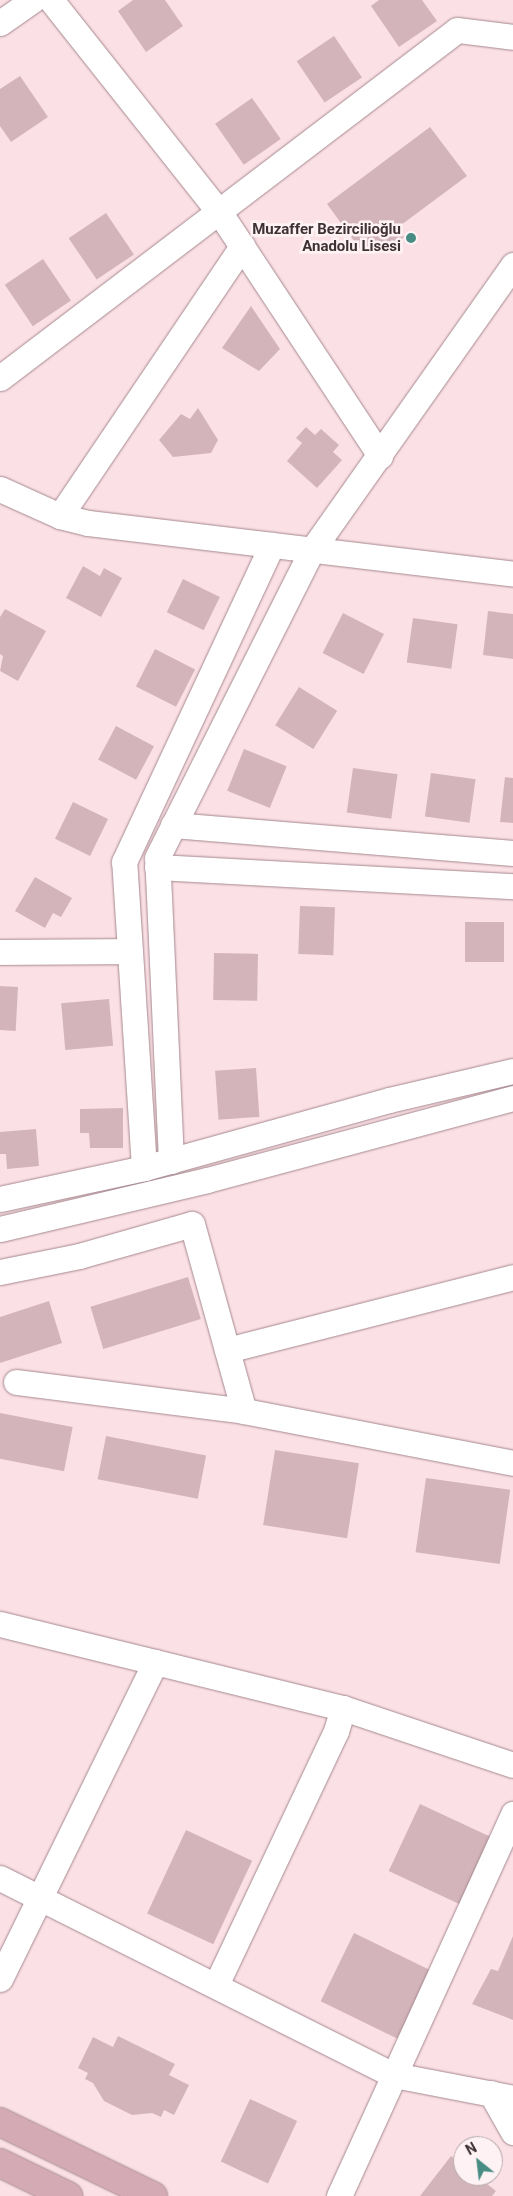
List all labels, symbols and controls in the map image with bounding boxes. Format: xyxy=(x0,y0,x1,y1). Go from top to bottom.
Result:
place label: Muzaffer Bezircilioğlu Anadolu Lisesi xyxy=(252,220,401,255)
marker: Muzaffer Bezircilioğlu Anadolu Lisesi xyxy=(405,232,417,244)
north arrow xyxy=(453,2136,503,2186)
text: N xyxy=(463,2139,479,2158)

